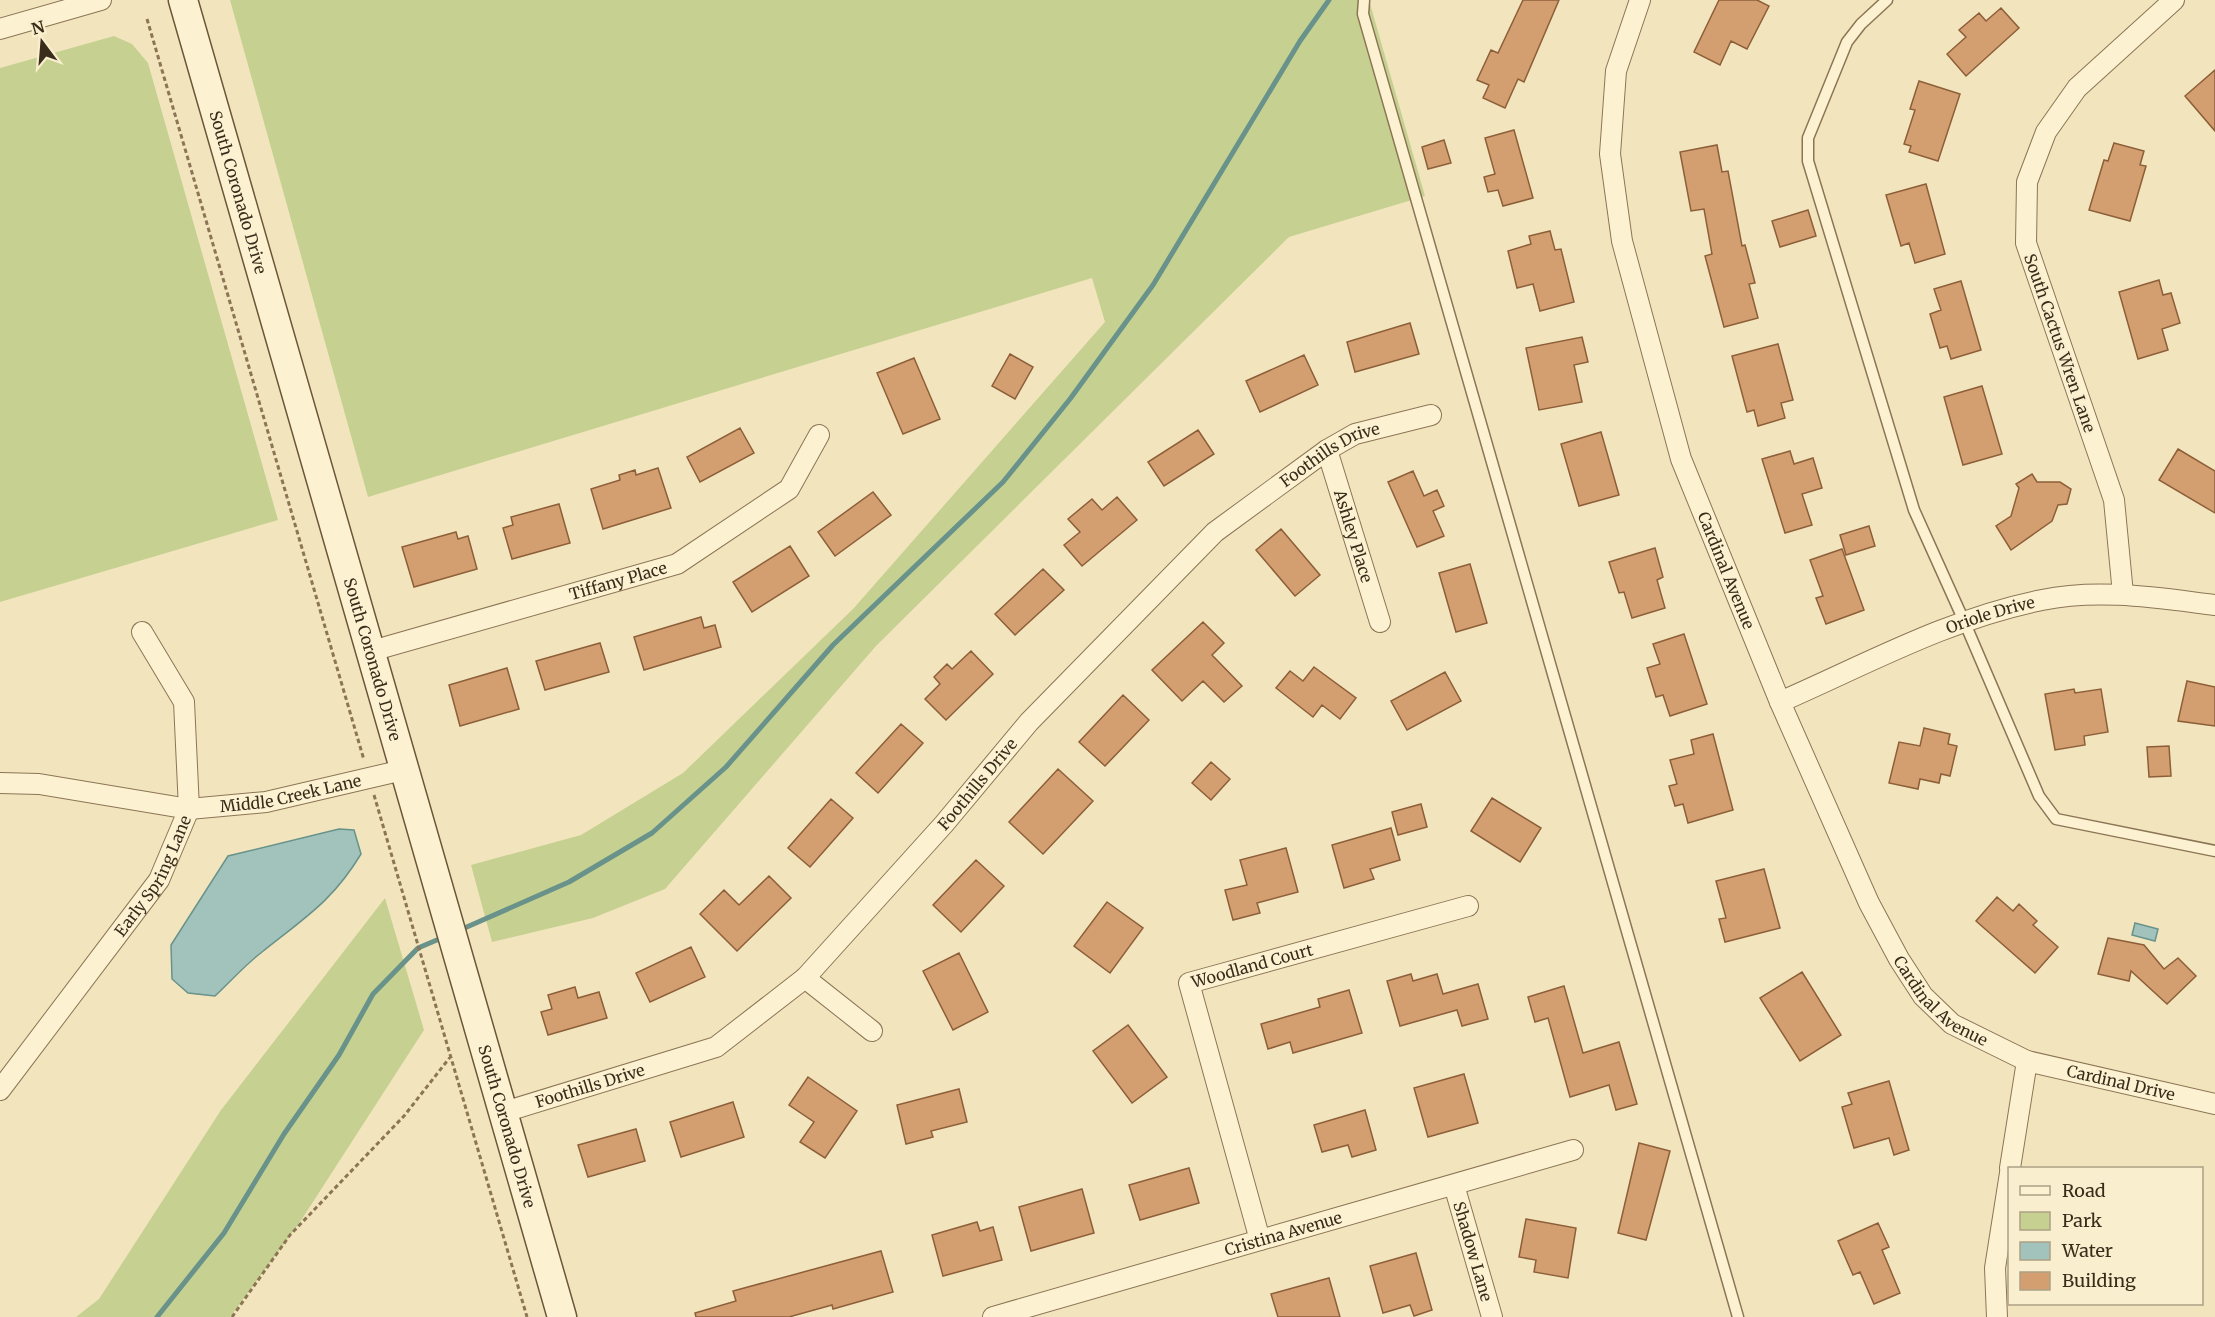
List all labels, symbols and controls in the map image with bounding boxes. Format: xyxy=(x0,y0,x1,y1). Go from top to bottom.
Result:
north arrow xyxy=(12,12,72,72)
text: N xyxy=(29,16,47,39)
street label: South Coronado Drive xyxy=(205,108,271,276)
street label: South Cactus Wren Lane xyxy=(2020,251,2100,435)
street label: Foothills Drive xyxy=(1276,418,1382,491)
street label: Ashley Place xyxy=(1330,486,1377,585)
street label: Cardinal Avenue xyxy=(1693,509,1759,632)
street label: Tiffany Place xyxy=(567,557,669,604)
street label: South Coronado Drive xyxy=(340,575,406,743)
street label: Oriole Drive xyxy=(1943,592,2036,638)
street label: Foothills Drive xyxy=(933,734,1021,834)
street label: Middle Creek Lane xyxy=(219,770,363,816)
street label: Early Spring Lane xyxy=(110,812,195,940)
street label: Woodland Court xyxy=(1188,939,1316,992)
street label: Cardinal Avenue xyxy=(1889,952,1991,1050)
street label: South Coronado Drive xyxy=(474,1042,540,1210)
street label: Foothills Drive xyxy=(533,1060,647,1112)
street label: Cardinal Drive xyxy=(2065,1060,2177,1105)
legend xyxy=(2008,1167,2203,1305)
text: Road xyxy=(2062,1179,2106,1202)
street label: Shadow Lane xyxy=(1449,1199,1497,1304)
street label: Cristina Avenue xyxy=(1222,1207,1344,1260)
text: Park xyxy=(2062,1209,2103,1232)
text: Water xyxy=(2061,1239,2113,1262)
text: Building xyxy=(2062,1269,2136,1292)

